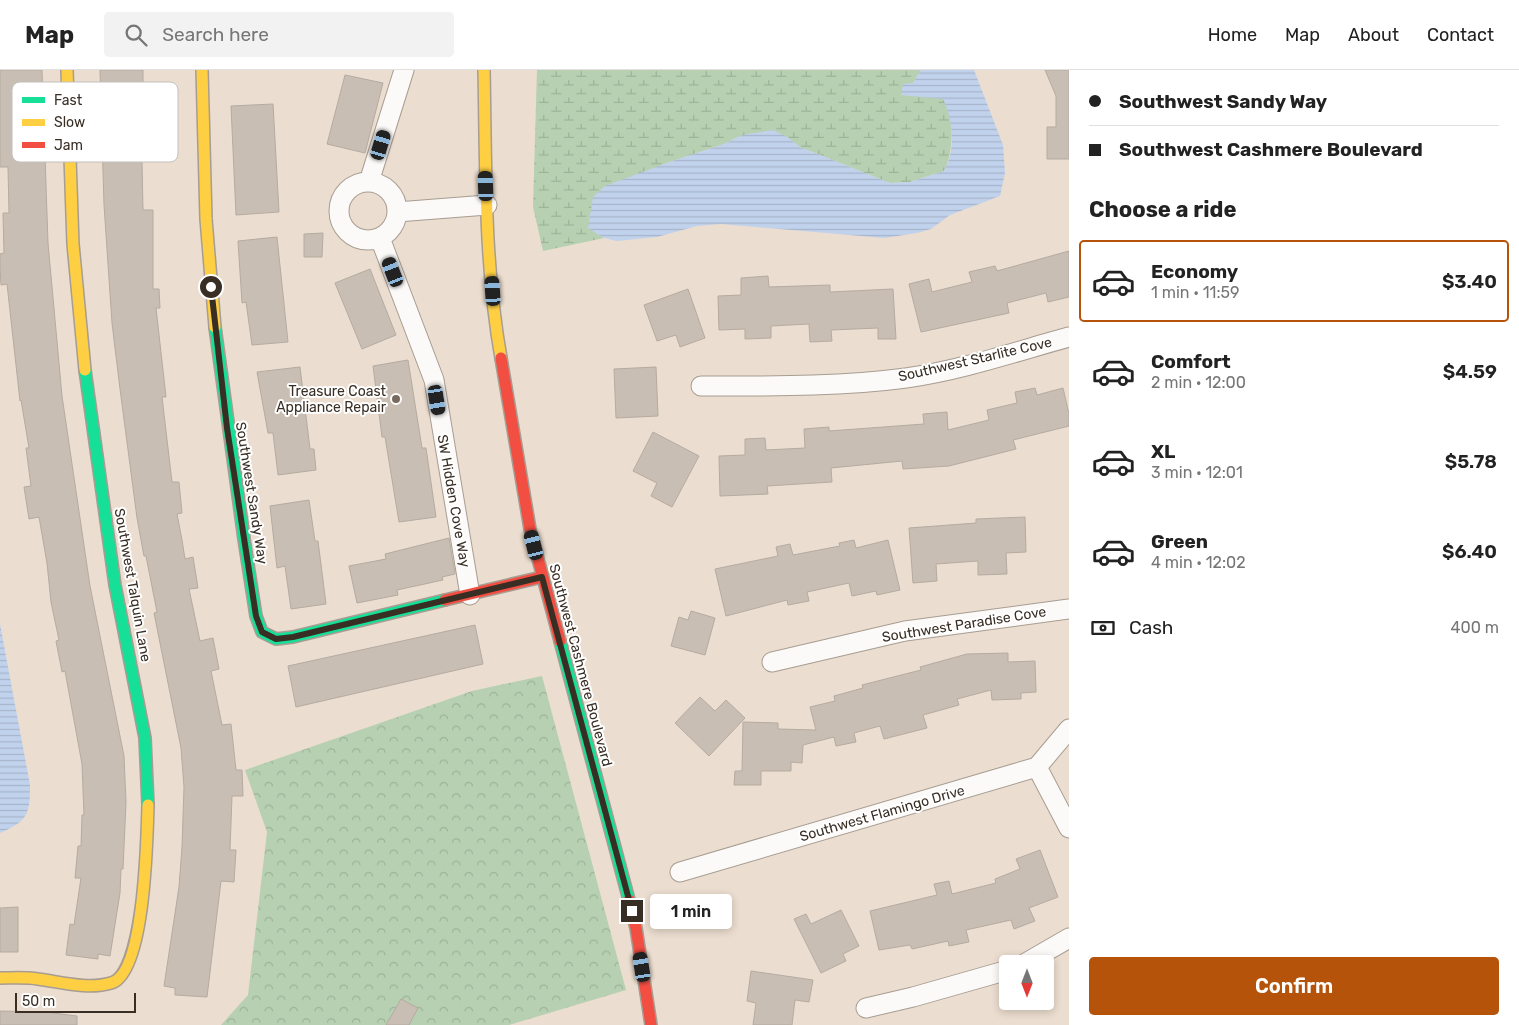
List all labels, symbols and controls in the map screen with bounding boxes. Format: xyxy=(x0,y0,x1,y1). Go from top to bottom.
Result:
search box xyxy=(104,12,454,57)
text: Map xyxy=(25,21,74,49)
icon: search xyxy=(122,21,150,49)
text: Search here xyxy=(162,23,269,46)
text: Home xyxy=(1208,24,1257,46)
text: Map xyxy=(1285,24,1320,46)
text: About xyxy=(1348,24,1399,46)
text: Contact xyxy=(1427,24,1494,46)
legend xyxy=(12,82,178,162)
text: Southwest Sandy Way xyxy=(1119,90,1327,113)
text: Fast xyxy=(54,92,83,109)
text: Slow xyxy=(54,114,85,131)
car xyxy=(369,128,392,162)
text: Jam xyxy=(54,137,83,154)
text: Southwest Cashmere Boulevard xyxy=(1119,138,1423,161)
car xyxy=(477,171,494,201)
text: Choose a ride xyxy=(1089,196,1236,223)
car xyxy=(380,255,405,289)
icon: car xyxy=(1091,259,1136,304)
text: Economy xyxy=(1151,260,1238,283)
text: $3.40 xyxy=(1442,270,1497,293)
route start xyxy=(200,276,222,298)
car xyxy=(484,276,501,306)
text: 1 min · 11:59 xyxy=(1151,283,1239,302)
street label: Southwest Starlite Cove xyxy=(897,333,1054,385)
icon: car xyxy=(1091,349,1136,394)
text: Comfort xyxy=(1151,350,1231,373)
text: $4.59 xyxy=(1443,360,1497,383)
text: 2 min · 12:00 xyxy=(1151,373,1246,392)
place label: Treasure Coast Appliance Repair xyxy=(276,383,387,416)
car xyxy=(427,384,446,416)
marker: Treasure Coast Appliance Repair xyxy=(390,393,402,405)
street label: Southwest Sandy Way xyxy=(232,421,271,566)
street label: SW Hidden Cove Way xyxy=(433,433,474,569)
icon: car xyxy=(1091,439,1136,484)
text: XL xyxy=(1151,440,1175,463)
text: $5.78 xyxy=(1445,450,1497,473)
text: 3 min · 12:01 xyxy=(1151,463,1243,482)
street label: Southwest Talquin Lane xyxy=(111,507,154,663)
car xyxy=(523,529,544,561)
icon: car xyxy=(1091,529,1136,574)
text: Green xyxy=(1151,530,1208,553)
text: $6.40 xyxy=(1442,540,1497,563)
text: 4 min · 12:02 xyxy=(1151,553,1246,572)
street label: Southwest Cashmere Boulevard xyxy=(545,562,616,768)
street label: Southwest Paradise Cove xyxy=(881,603,1048,646)
icon: cash xyxy=(1089,614,1117,642)
text: Cash xyxy=(1129,616,1173,639)
text: 400 m xyxy=(1451,618,1499,637)
street label: Southwest Flamingo Drive xyxy=(798,782,967,845)
callout: 1 min xyxy=(650,894,732,928)
route end xyxy=(621,900,643,922)
text: 1 min xyxy=(671,902,711,921)
car xyxy=(632,951,651,983)
north arrow xyxy=(999,955,1054,1010)
map controls xyxy=(999,955,1054,1010)
button: Confirm xyxy=(1089,957,1499,1015)
scale bar xyxy=(15,990,136,1013)
text: 50 m xyxy=(22,993,55,1010)

